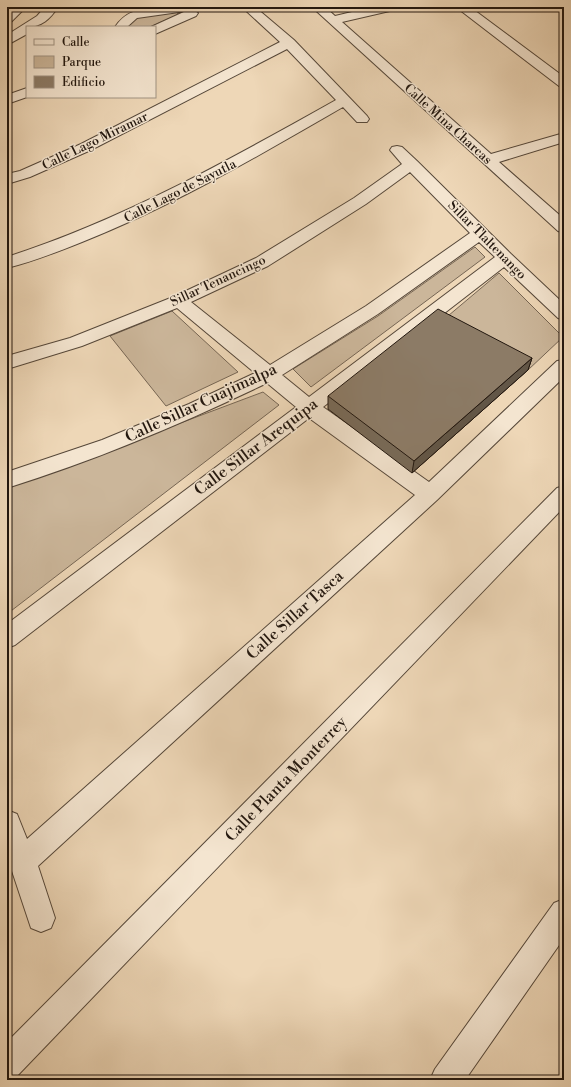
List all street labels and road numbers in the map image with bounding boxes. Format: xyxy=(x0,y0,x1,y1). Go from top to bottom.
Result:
street label: Calle Mina Charcas xyxy=(401,80,495,168)
street label: Calle Lago Miramar xyxy=(39,108,151,174)
street label: Calle Lago de Sayutla xyxy=(121,156,239,226)
street label: Sillar Tlaltenango xyxy=(444,197,530,283)
street label: Sillar Tenancingo xyxy=(168,252,268,310)
street label: Calle Sillar Cuajimalpa xyxy=(122,359,281,447)
street label: Calle Sillar Arequipa xyxy=(190,393,322,500)
street label: Calle Sillar Tasca xyxy=(242,566,348,664)
street label: Calle Planta Monterrey xyxy=(221,712,351,846)

